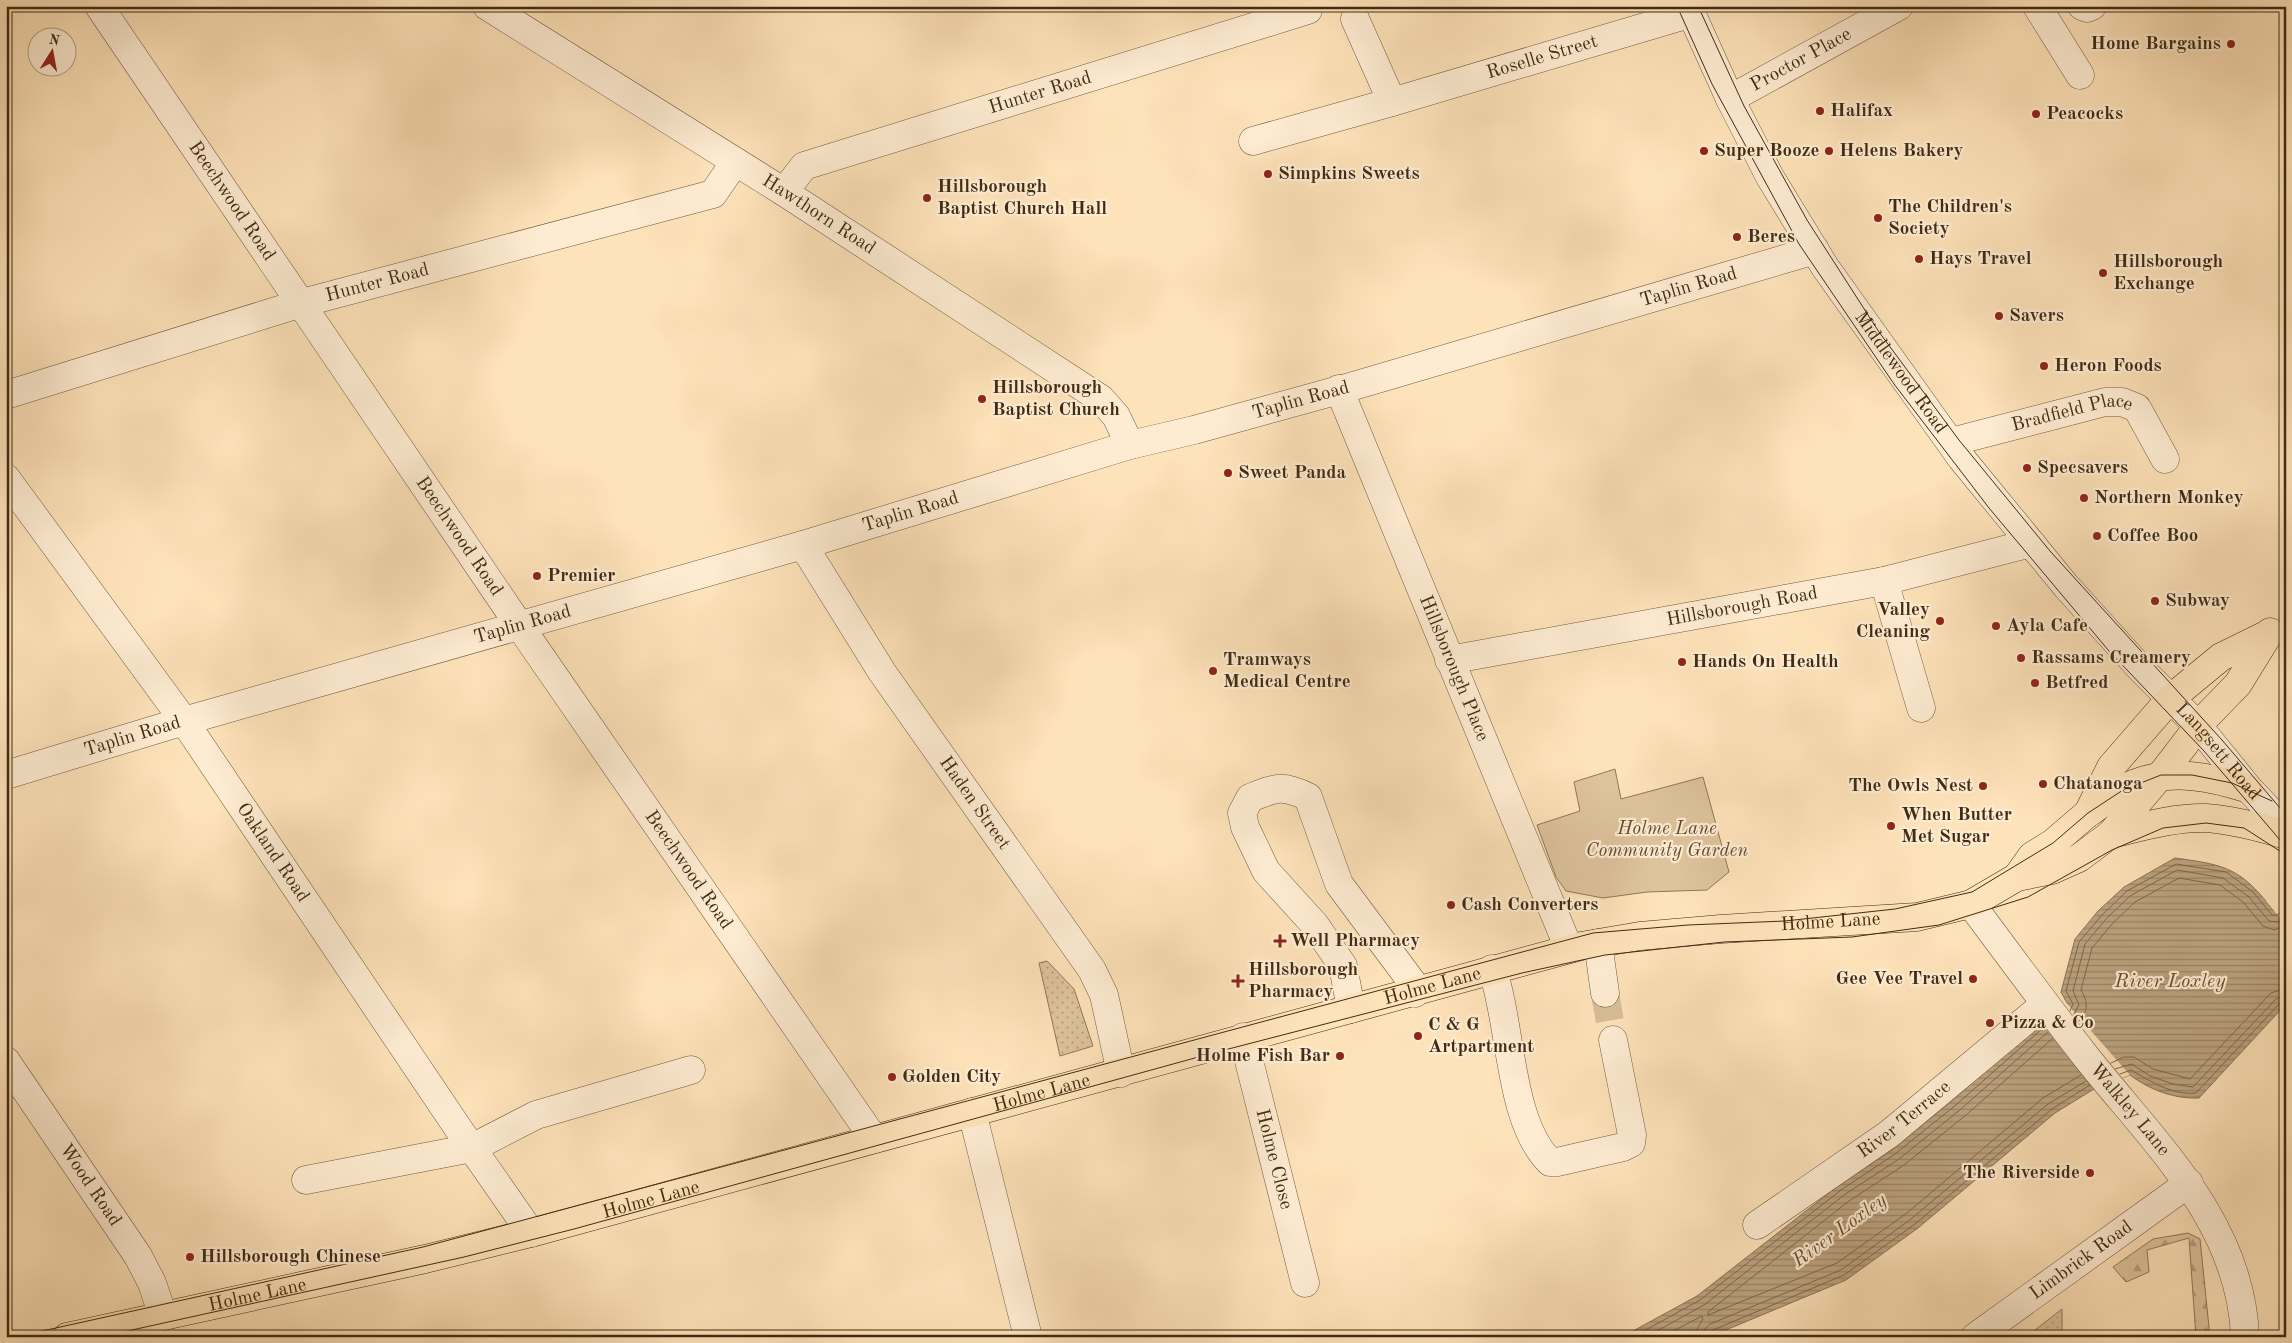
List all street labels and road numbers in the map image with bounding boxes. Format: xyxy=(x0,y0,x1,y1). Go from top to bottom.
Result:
street label: Proctor Place xyxy=(1747,25,1855,95)
street label: Roselle Street xyxy=(1484,32,1600,83)
street label: Hunter Road xyxy=(987,68,1094,118)
street label: Beechwood Road xyxy=(184,138,279,264)
street label: Hawthorn Road xyxy=(759,171,879,258)
street label: Hunter Road xyxy=(324,260,431,306)
street label: Taplin Road xyxy=(1638,264,1739,311)
street label: Middlewood Road xyxy=(1851,308,1950,437)
street label: Taplin Road xyxy=(1250,378,1352,423)
street label: Bradfield Place xyxy=(2010,392,2136,435)
street label: Beechwood Road xyxy=(412,473,506,600)
street label: Taplin Road xyxy=(860,488,961,536)
street label: Hillsborough Road xyxy=(1665,584,1820,630)
street label: Hillsborough Place xyxy=(1415,593,1492,744)
street label: Taplin Road xyxy=(472,602,573,648)
street label: Langsett Road xyxy=(2171,699,2264,804)
street label: Taplin Road xyxy=(82,713,183,760)
street label: Haden Street xyxy=(935,753,1014,853)
street label: Oakland Road xyxy=(233,800,313,906)
street label: Beechwood Road xyxy=(641,807,736,933)
street label: Holme Lane xyxy=(1780,910,1881,935)
street label: Holme Lane xyxy=(1382,964,1483,1009)
street label: Walkley Lane xyxy=(2086,1060,2173,1160)
street label: Holme Lane xyxy=(991,1071,1092,1116)
street label: River Terrace xyxy=(1854,1077,1954,1162)
street label: Holme Close xyxy=(1252,1107,1296,1211)
street label: Wood Road xyxy=(56,1141,125,1230)
street label: Holme Lane xyxy=(600,1178,702,1223)
street label: Limbrick Road xyxy=(2026,1217,2136,1304)
street label: Holme Lane xyxy=(207,1276,308,1315)

